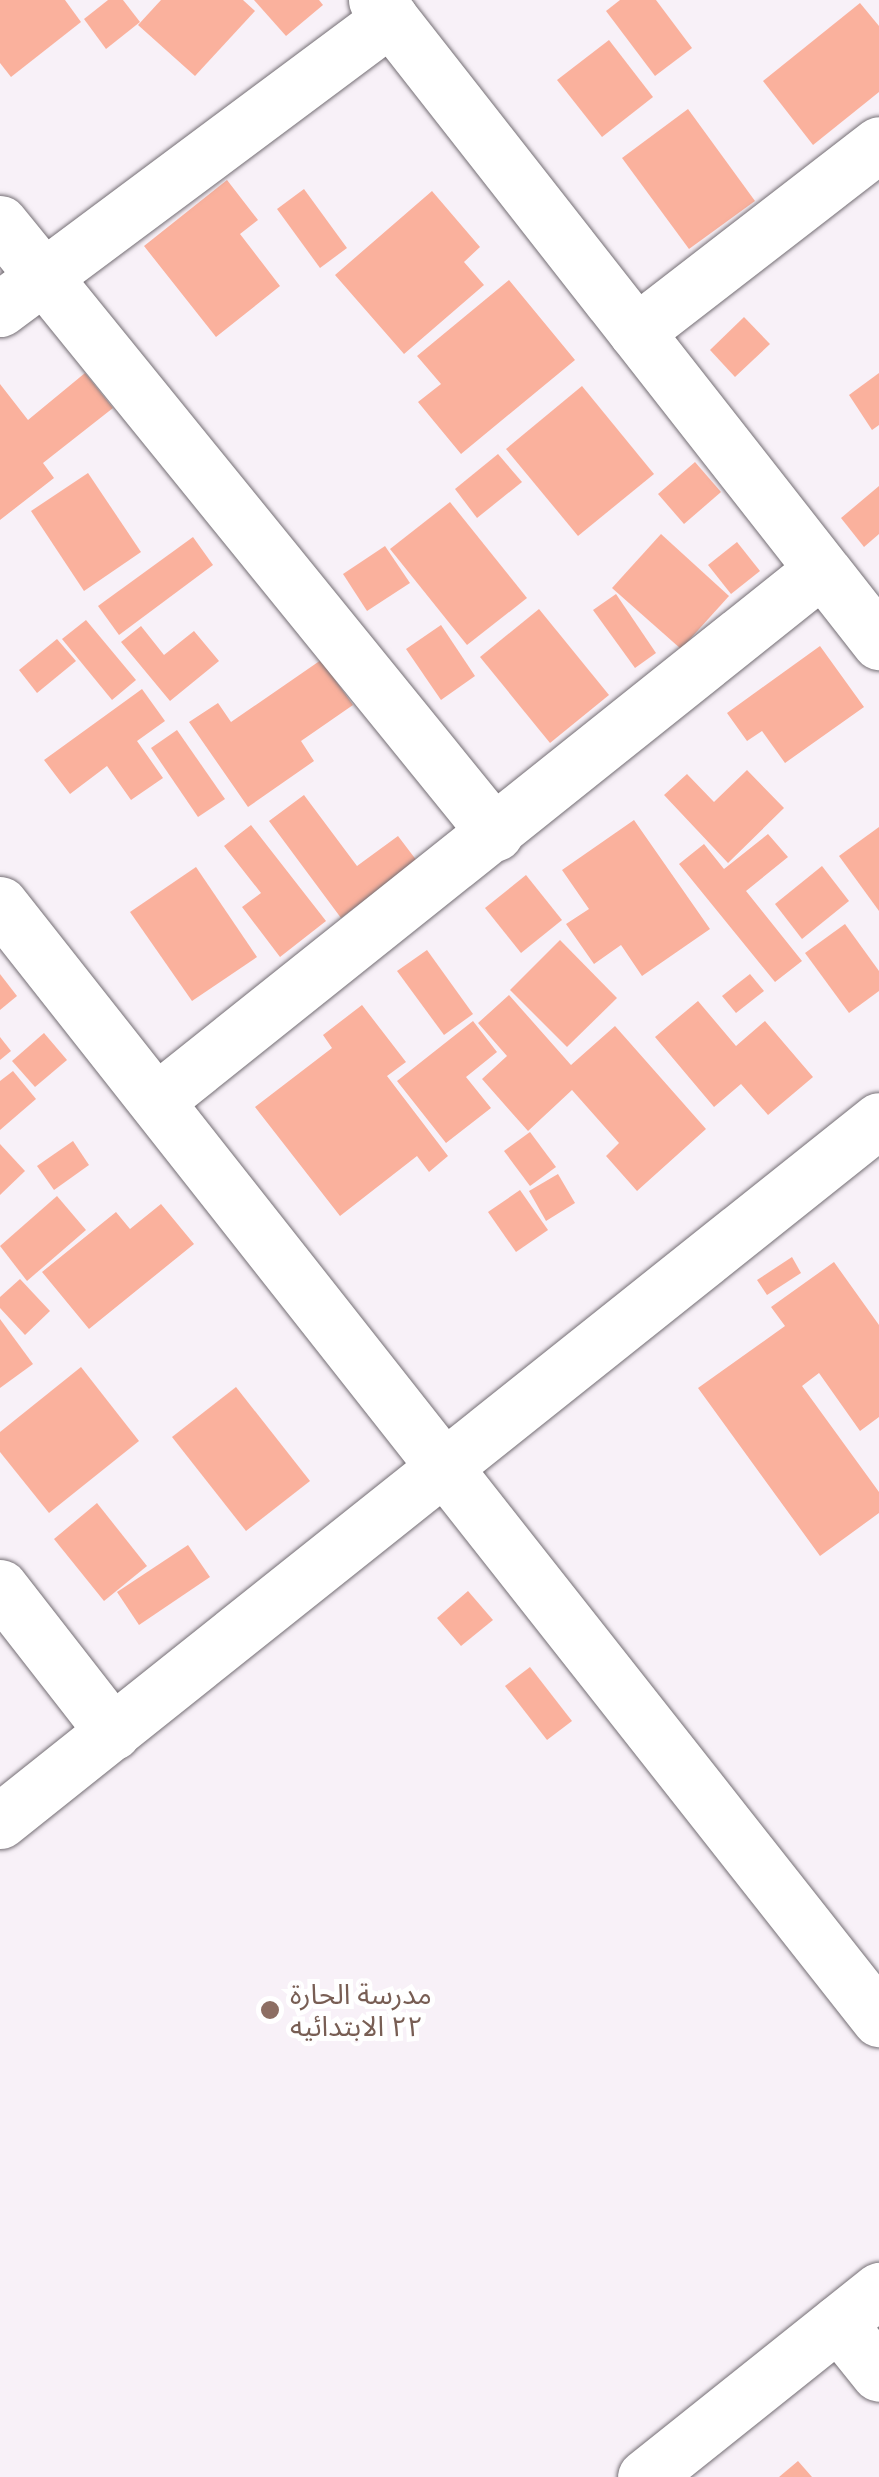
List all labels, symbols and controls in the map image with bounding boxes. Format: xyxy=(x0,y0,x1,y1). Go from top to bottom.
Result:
place label: مدرسة الحارة ٢٢ الابتدائيه xyxy=(290,1977,432,2043)
marker: مدرسة الحارة ٢٢ الابتدائيه xyxy=(259,1999,281,2021)

